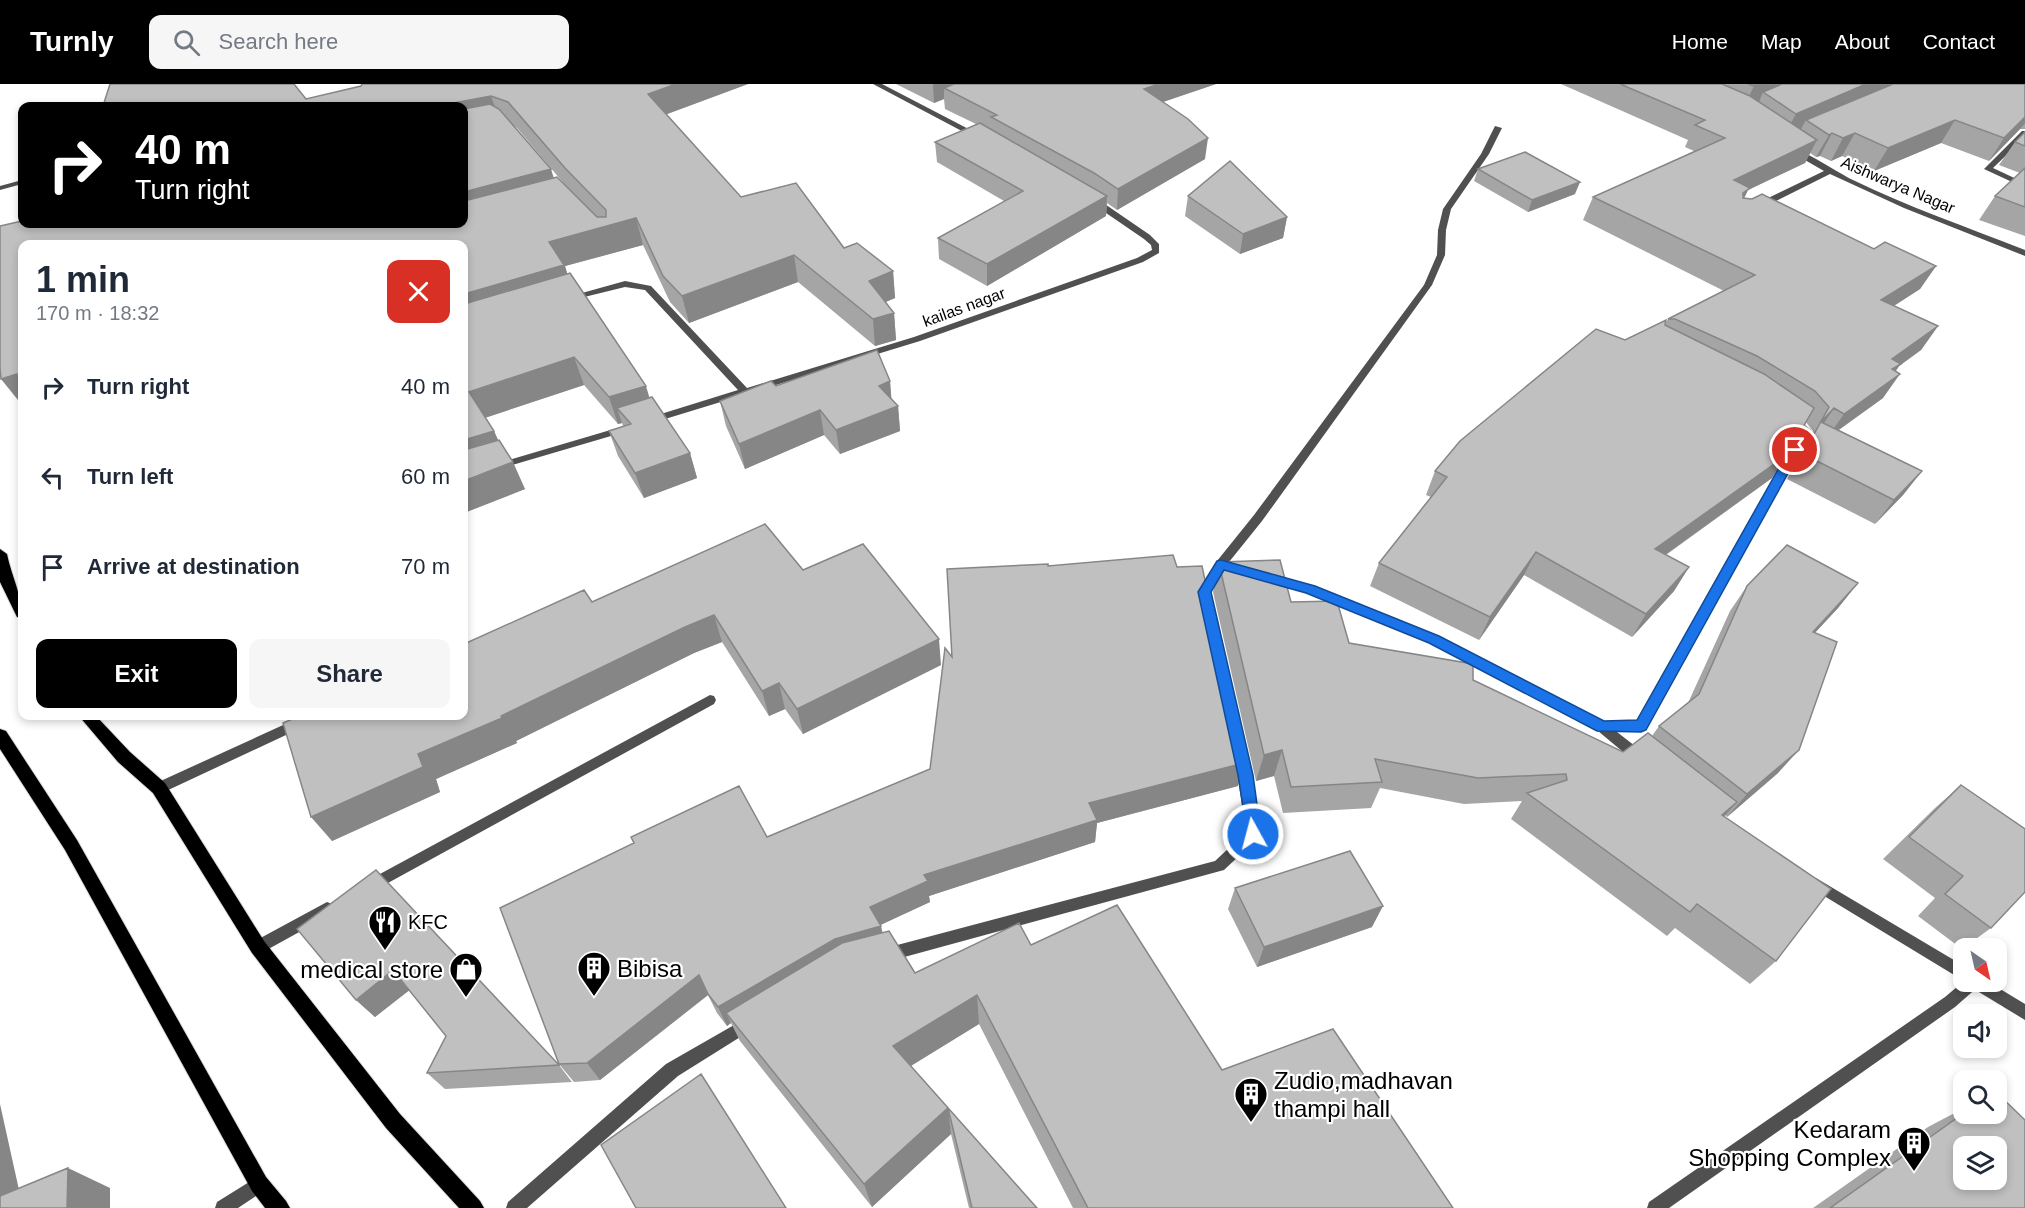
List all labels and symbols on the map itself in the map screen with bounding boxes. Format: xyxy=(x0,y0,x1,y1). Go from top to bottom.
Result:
street label: Aishwarya Nagar xyxy=(1839,153,1958,217)
street label: kailas nagar xyxy=(921,284,1008,330)
pin xyxy=(1769,424,1820,475)
position arrow xyxy=(1221,802,1285,866)
restaurant icon: KFC xyxy=(367,904,403,951)
place label: KFC xyxy=(408,911,448,933)
north arrow xyxy=(1953,938,2007,992)
building icon: Bibisa xyxy=(576,950,612,997)
shop icon: medical store xyxy=(448,951,484,998)
place label: Bibisa xyxy=(617,955,683,982)
place label: medical store xyxy=(300,956,443,983)
place label: Zudio,madhavan thampi hall xyxy=(1274,1067,1453,1122)
building icon: Zudio,madhavan thampi hall xyxy=(1233,1076,1269,1123)
place label: Kedaram Shopping Complex xyxy=(1688,1116,1891,1171)
building icon: Kedaram Shopping Complex xyxy=(1896,1125,1932,1172)

